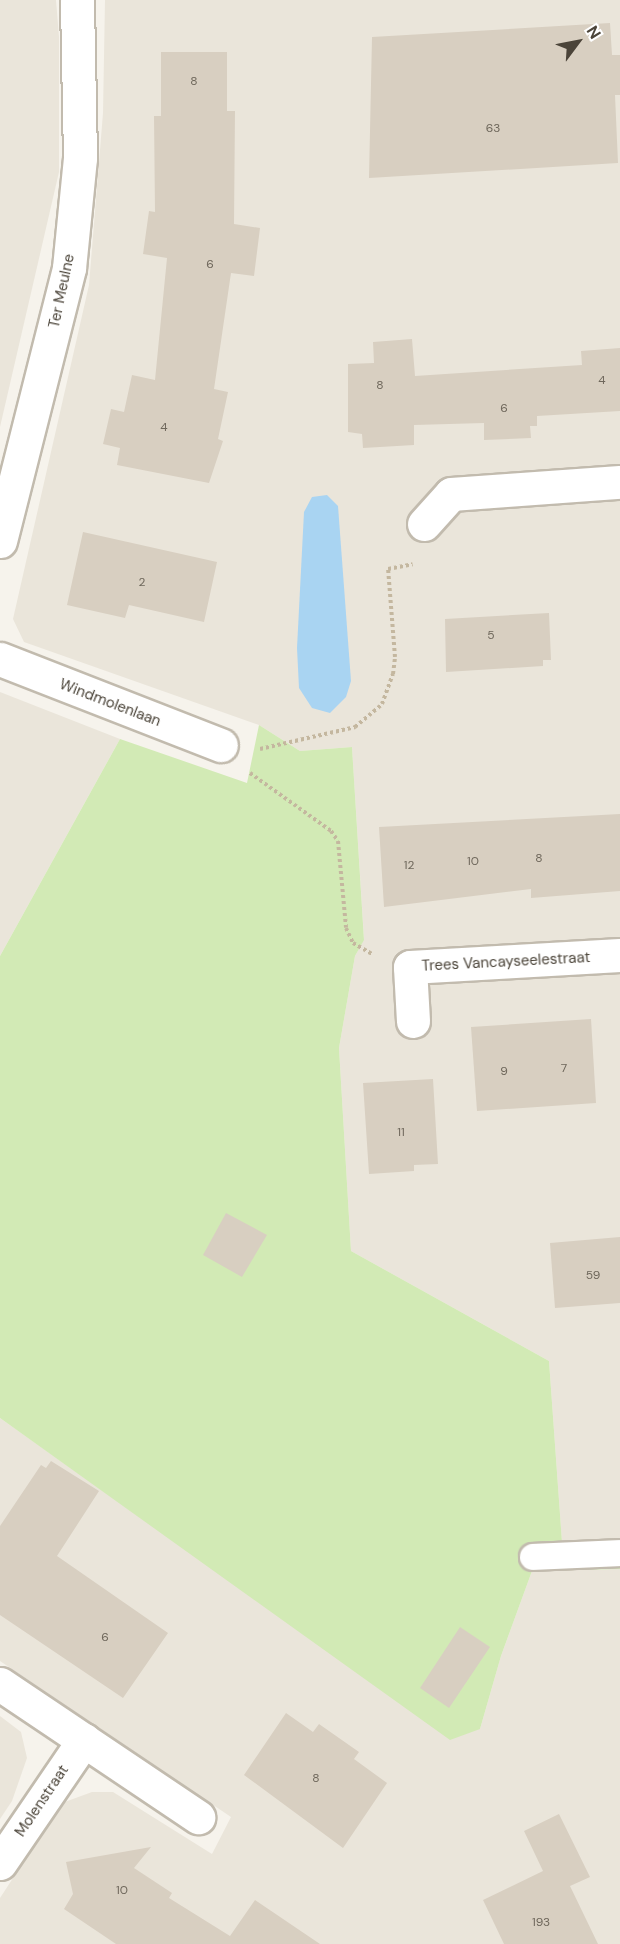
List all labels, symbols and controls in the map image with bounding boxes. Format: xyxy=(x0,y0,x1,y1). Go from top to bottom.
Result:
north arrow xyxy=(548,12,608,72)
text: N xyxy=(582,22,606,43)
house number: 8 xyxy=(190,75,198,89)
house number: 63 xyxy=(486,122,500,136)
street label: Ter Meulne xyxy=(45,252,79,330)
house number: 6 xyxy=(206,258,214,272)
house number: 4 xyxy=(598,374,606,388)
house number: 8 xyxy=(376,379,384,393)
house number: 6 xyxy=(500,402,508,416)
house number: 4 xyxy=(160,421,168,435)
house number: 2 xyxy=(139,576,145,590)
house number: 5 xyxy=(487,629,495,643)
street label: Windmolenlaan xyxy=(57,675,163,731)
house number: 8 xyxy=(535,852,543,866)
house number: 10 xyxy=(467,855,479,869)
house number: 12 xyxy=(404,859,414,873)
street label: Trees Vancayseelestraat xyxy=(421,949,591,975)
house number: 7 xyxy=(561,1062,567,1076)
house number: 9 xyxy=(500,1065,508,1079)
house number: 11 xyxy=(397,1126,405,1140)
house number: 59 xyxy=(586,1269,600,1283)
house number: 6 xyxy=(101,1631,109,1645)
street label: Molenstraat xyxy=(11,1762,73,1840)
house number: 8 xyxy=(312,1772,320,1786)
house number: 10 xyxy=(116,1884,128,1898)
house number: 193 xyxy=(532,1916,550,1930)

